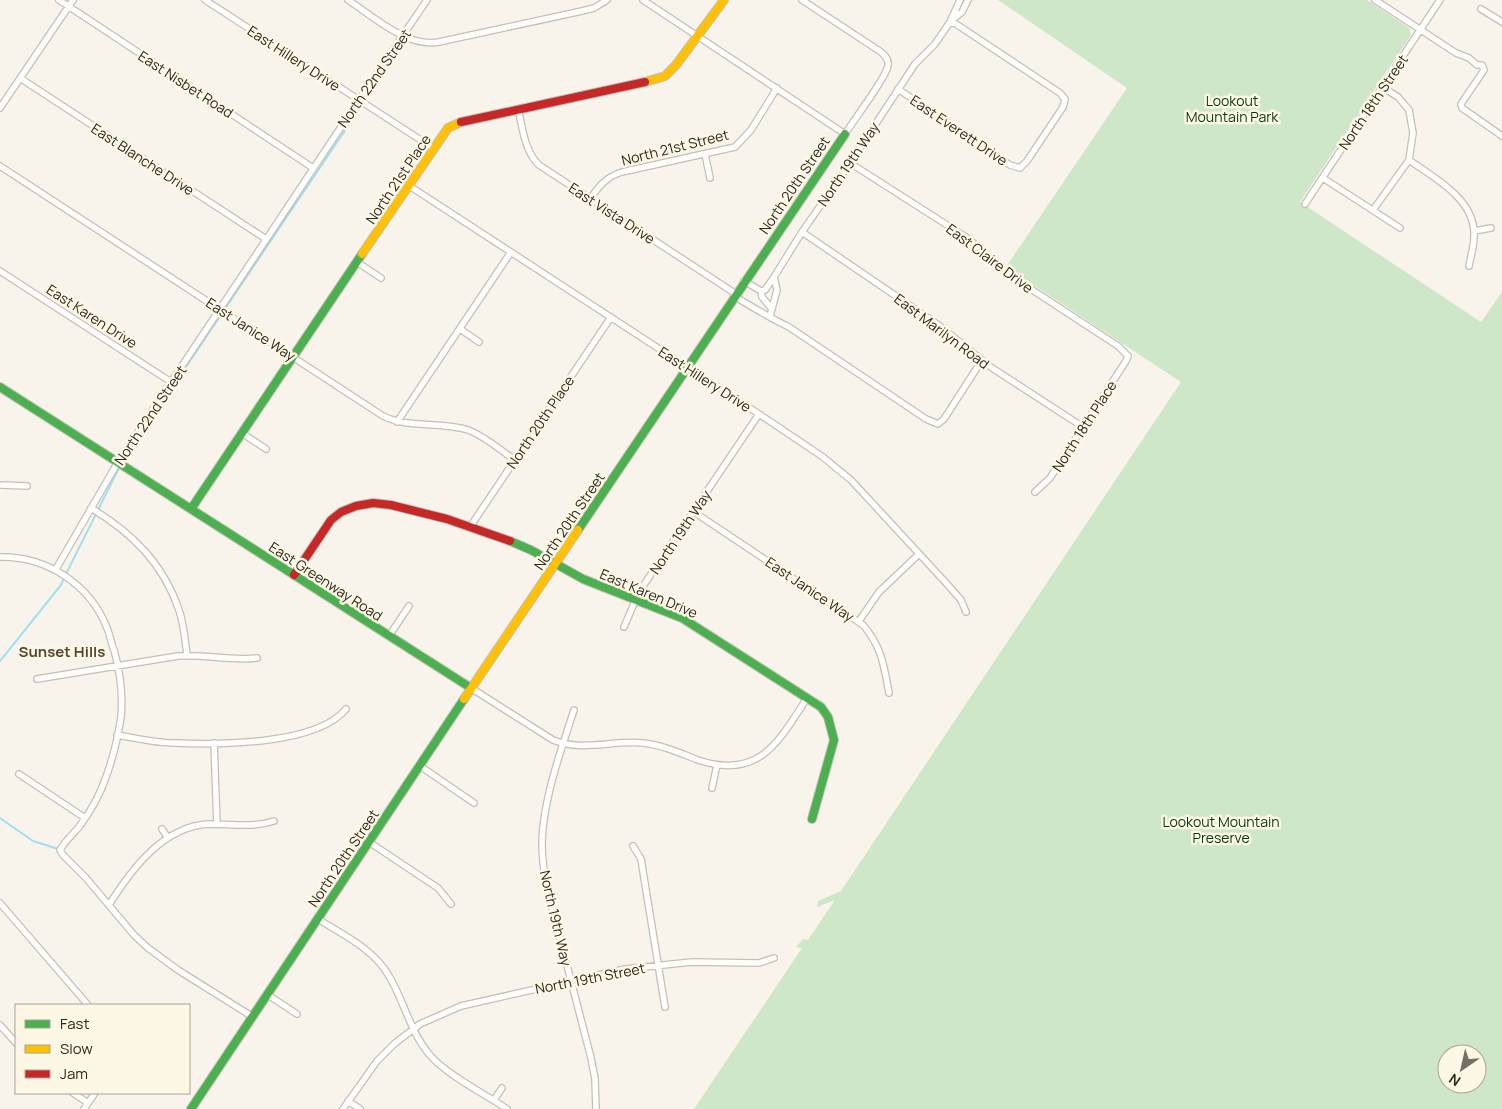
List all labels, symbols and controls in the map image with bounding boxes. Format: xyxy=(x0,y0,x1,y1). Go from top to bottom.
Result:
street label: East Hillery Drive xyxy=(244,21,344,95)
street label: North 22nd Street xyxy=(333,25,415,131)
street label: East Nisbet Road xyxy=(135,46,237,122)
street label: North 18th Street xyxy=(1334,50,1412,153)
street label: East Everett Drive xyxy=(907,90,1011,170)
park label: Lookout Mountain Park xyxy=(1186,91,1279,126)
street label: North 19th Way xyxy=(813,118,884,210)
street label: East Blanche Drive xyxy=(88,119,198,199)
street label: North 21st Street xyxy=(619,124,731,170)
street label: North 21st Place xyxy=(361,131,435,227)
street label: North 20th Street xyxy=(754,132,834,238)
street label: East Vista Drive xyxy=(565,178,659,248)
street label: East Claire Drive xyxy=(943,219,1037,297)
street label: East Karen Drive xyxy=(43,280,141,352)
street label: East Marilyn Road xyxy=(891,289,993,373)
street label: East Janice Way xyxy=(203,293,300,365)
street label: East Hillery Drive xyxy=(655,342,755,416)
street label: North 22nd Street xyxy=(110,361,191,468)
street label: North 20th Place xyxy=(502,372,578,472)
street label: North 18th Place xyxy=(1047,377,1121,475)
street label: North 20th Street xyxy=(529,468,609,574)
street label: North 19th Way xyxy=(645,486,716,578)
street label: East Greenway Road xyxy=(266,537,386,625)
street label: East Janice Way xyxy=(762,552,859,626)
street label: East Karen Drive xyxy=(597,564,701,622)
district label: Sunset Hills xyxy=(19,641,105,662)
street label: North 20th Street xyxy=(303,805,383,911)
park label: Lookout Mountain Preserve xyxy=(1162,812,1280,847)
street label: North 19th Way xyxy=(536,868,576,968)
street label: North 19th Street xyxy=(533,958,647,998)
legend xyxy=(15,1004,190,1094)
text: Fast xyxy=(60,1013,89,1034)
text: Slow xyxy=(60,1038,93,1059)
north arrow xyxy=(1437,1044,1487,1094)
text: Jam xyxy=(60,1063,88,1084)
text: N xyxy=(1445,1070,1464,1091)

